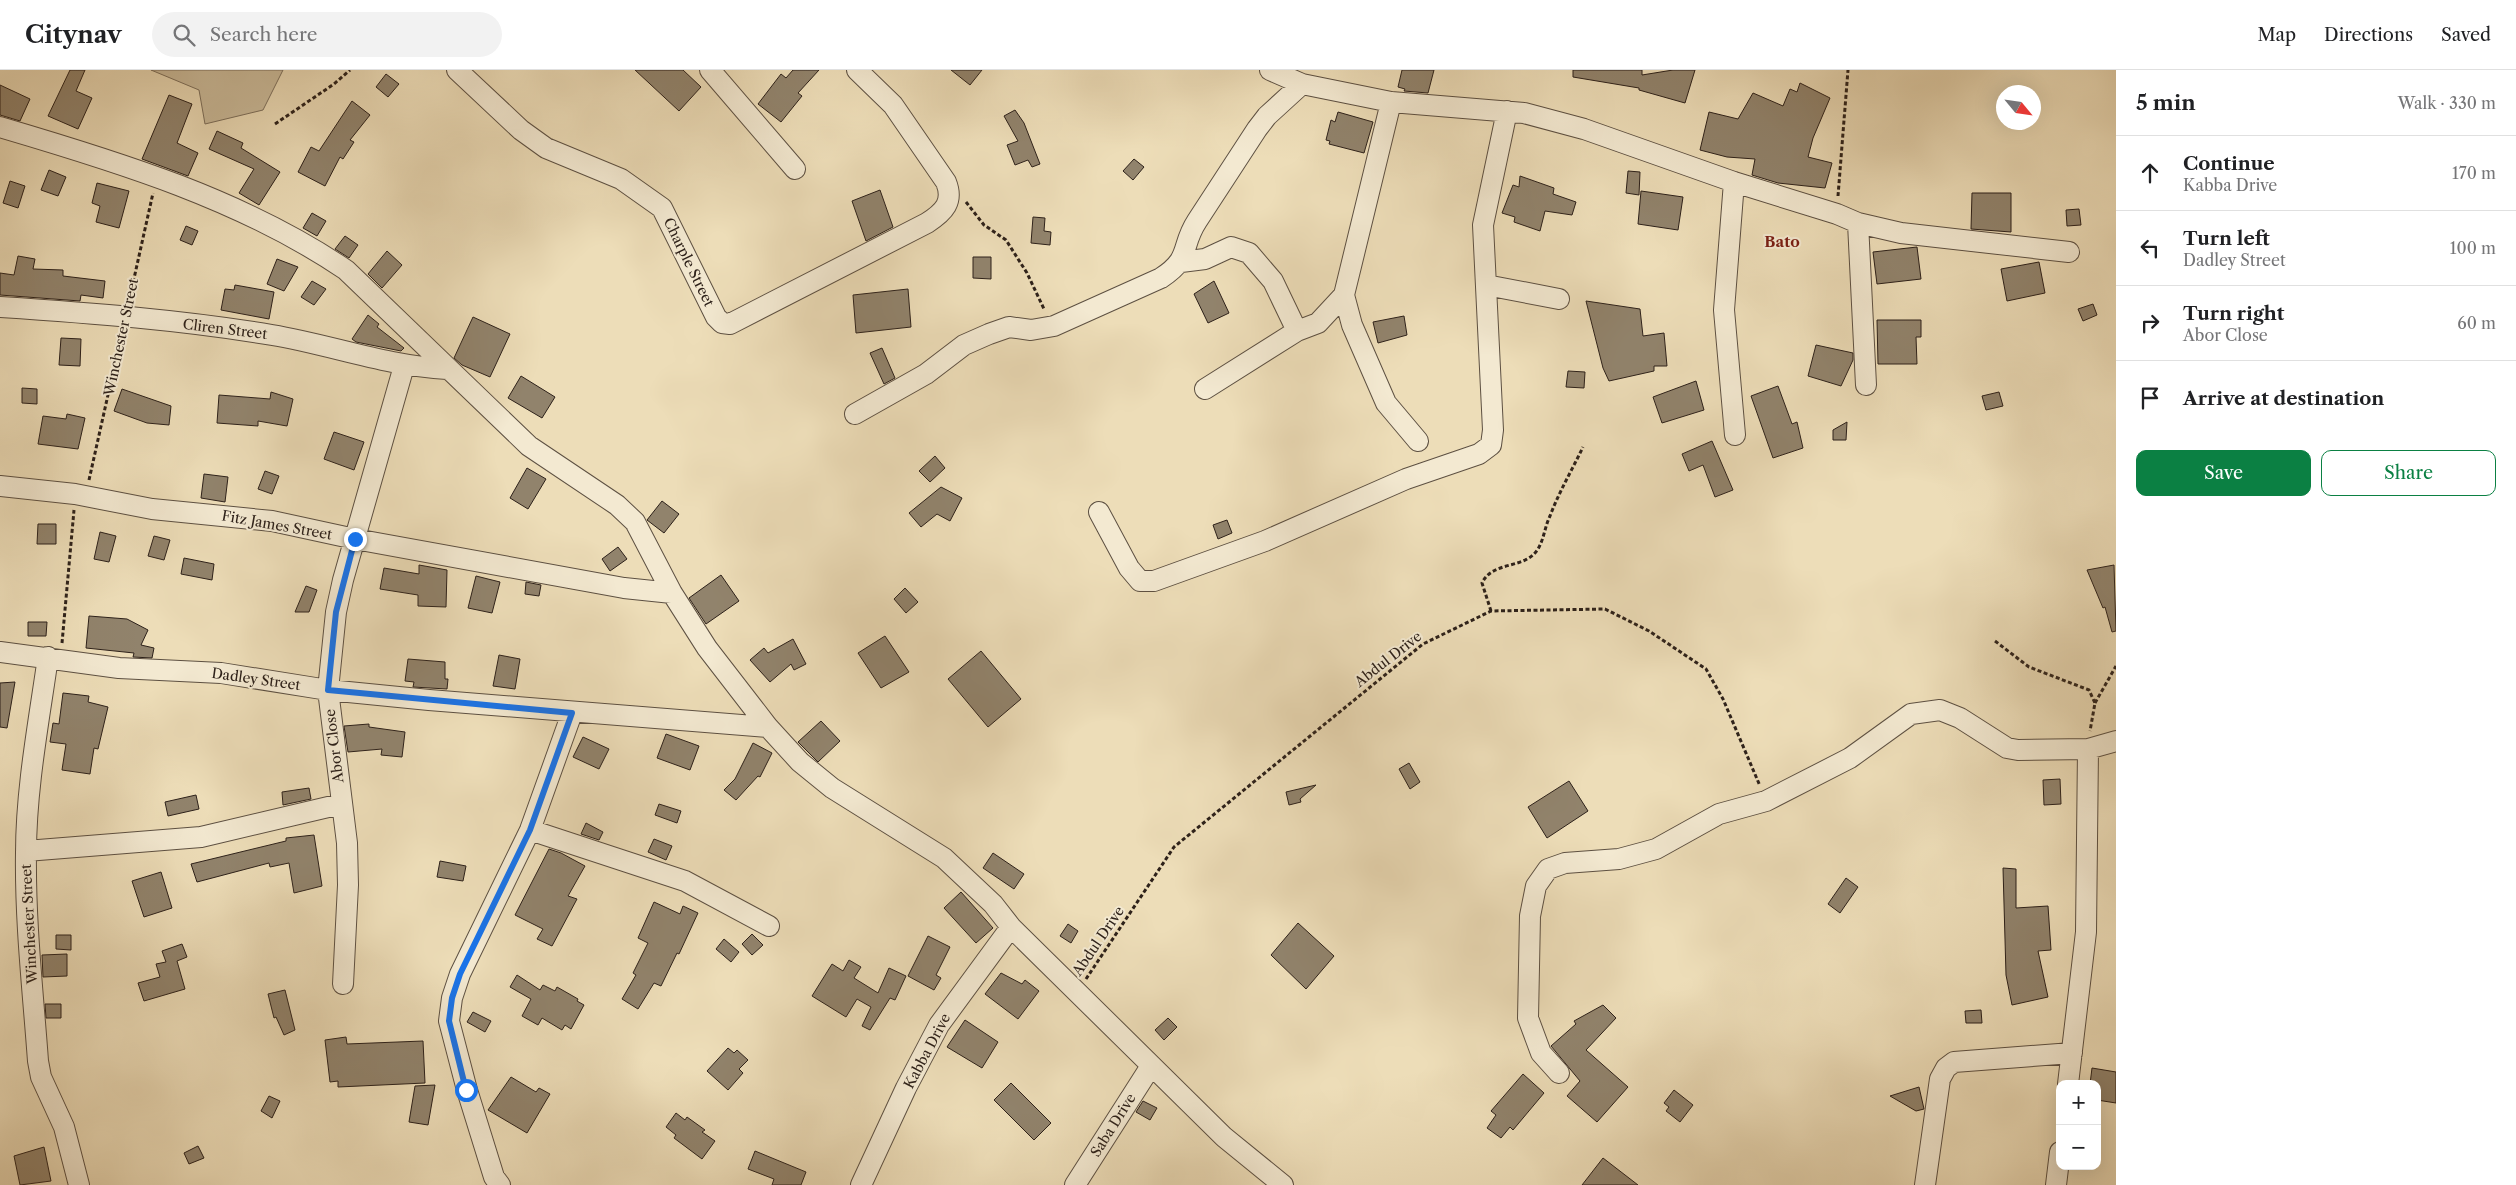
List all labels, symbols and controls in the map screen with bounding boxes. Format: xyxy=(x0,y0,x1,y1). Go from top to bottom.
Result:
search box xyxy=(152,12,502,57)
text: Citynav xyxy=(25,20,122,49)
icon: search xyxy=(170,21,198,49)
text: Search here xyxy=(210,23,317,46)
text: Map xyxy=(2257,24,2296,46)
text: Directions xyxy=(2324,24,2413,46)
text: Saved xyxy=(2441,24,2491,46)
north arrow xyxy=(1996,85,2041,130)
text: 5 min xyxy=(2136,90,2196,115)
text: Walk · 330 m xyxy=(2398,93,2496,113)
text: Continue xyxy=(2183,152,2275,175)
icon: ahead xyxy=(2136,159,2164,187)
text: 170 m xyxy=(2452,163,2496,183)
text: Kabba Drive xyxy=(2183,175,2277,195)
street label: Charple Street xyxy=(660,215,718,310)
text: Turn left xyxy=(2183,227,2270,250)
district label: Bato xyxy=(1764,232,1800,251)
icon: left xyxy=(2136,234,2164,262)
text: 100 m xyxy=(2450,238,2496,258)
text: Dadley Street xyxy=(2183,250,2286,270)
street label: Winchester Street xyxy=(99,276,142,399)
text: Turn right xyxy=(2183,302,2284,325)
icon: right xyxy=(2136,309,2164,337)
text: 60 m xyxy=(2457,313,2496,333)
street label: Cliren Street xyxy=(182,315,268,343)
text: Abor Close xyxy=(2183,325,2268,345)
icon: arrive xyxy=(2136,384,2164,412)
text: Arrive at destination xyxy=(2183,387,2384,410)
button: Save xyxy=(2136,450,2311,496)
button: Share xyxy=(2321,450,2496,496)
street label: Fitz James Street xyxy=(220,506,334,544)
route end xyxy=(344,528,367,551)
street label: Abdul Drive xyxy=(1350,627,1425,691)
street label: Dadley Street xyxy=(210,664,302,694)
street label: Abor Close xyxy=(321,708,348,785)
street label: Winchester Street xyxy=(17,864,41,985)
street label: Abdul Drive xyxy=(1068,903,1128,980)
street label: Kabba Drive xyxy=(900,1010,954,1092)
route start xyxy=(455,1079,478,1102)
map controls xyxy=(2056,1080,2101,1170)
button: + xyxy=(2056,1080,2101,1125)
street label: Saba Drive xyxy=(1086,1090,1140,1160)
button: − xyxy=(2056,1125,2101,1170)

